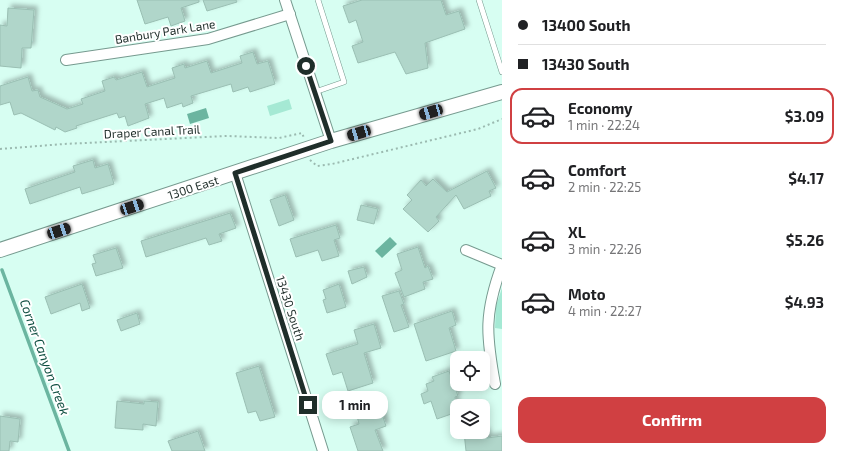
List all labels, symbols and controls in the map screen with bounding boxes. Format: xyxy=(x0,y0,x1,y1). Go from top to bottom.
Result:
street label: Banbury Park Lane xyxy=(114,16,216,46)
text: 13400 South xyxy=(542,16,630,34)
text: 13430 South xyxy=(542,55,629,73)
route start xyxy=(297,57,315,75)
icon: car xyxy=(520,98,556,134)
text: Economy xyxy=(568,99,633,117)
car xyxy=(418,103,444,121)
text: $3.09 xyxy=(785,107,824,125)
text: 1 min · 22:24 xyxy=(568,117,640,133)
street label: Draper Canal Trail xyxy=(103,121,201,141)
car xyxy=(346,124,372,142)
icon: car xyxy=(520,160,556,196)
text: Comfort xyxy=(568,161,626,179)
text: $4.17 xyxy=(788,169,824,187)
street label: 1300 East xyxy=(166,172,221,202)
text: 2 min · 22:25 xyxy=(568,179,641,195)
car xyxy=(119,198,145,216)
car xyxy=(46,222,72,240)
icon: car xyxy=(520,222,556,258)
text: XL xyxy=(568,223,586,241)
text: $5.26 xyxy=(786,231,824,249)
text: 3 min · 22:26 xyxy=(568,241,642,257)
street label: 13430 South xyxy=(274,274,308,342)
icon: car xyxy=(520,284,556,320)
text: Moto xyxy=(568,285,606,303)
text: $4.93 xyxy=(785,293,824,311)
water label: Corner Canyon Creek xyxy=(17,297,74,417)
text: 4 min · 22:27 xyxy=(568,303,642,319)
map controls xyxy=(450,351,490,439)
button: locate xyxy=(450,351,490,391)
callout: 1 min xyxy=(322,391,388,419)
route end xyxy=(299,396,317,414)
text: 1 min xyxy=(339,397,371,413)
button: Confirm xyxy=(518,397,826,443)
button: layers xyxy=(450,399,490,439)

